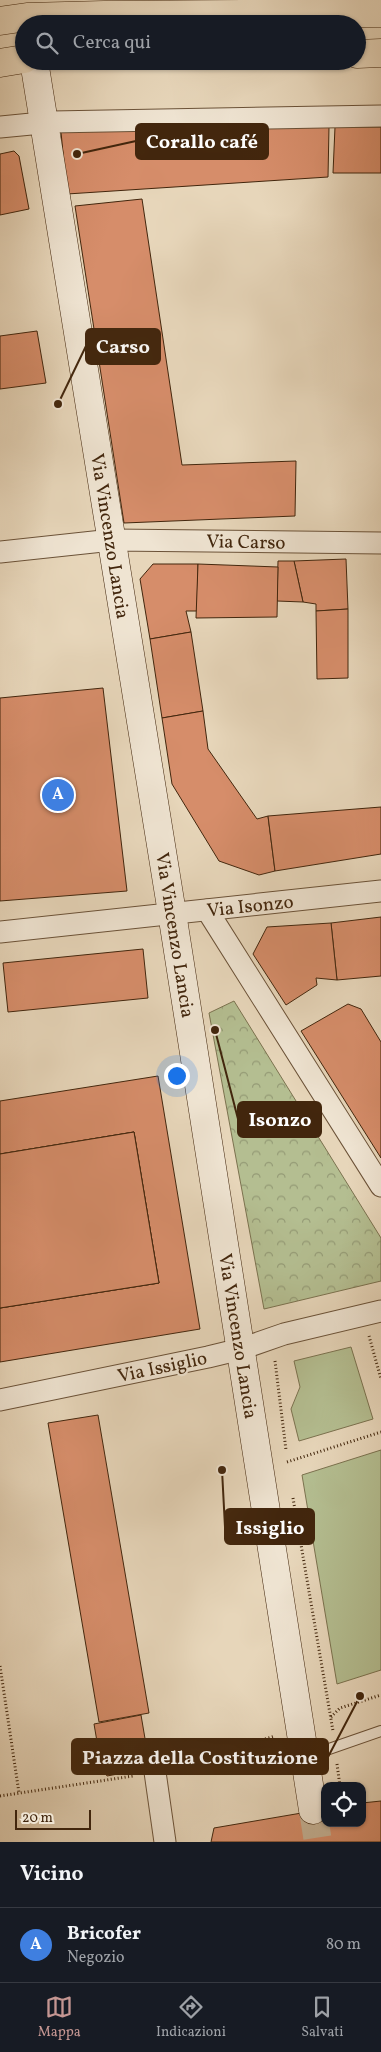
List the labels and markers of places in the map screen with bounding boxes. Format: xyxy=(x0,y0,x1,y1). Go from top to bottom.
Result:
callout: Corallo café xyxy=(136,124,268,159)
callout: Carso xyxy=(86,329,160,364)
pin: A xyxy=(42,776,74,814)
callout: Isonzo xyxy=(238,1102,321,1137)
callout: Issiglio xyxy=(225,1509,314,1544)
callout: Piazza della Costituzione xyxy=(72,1739,328,1774)

